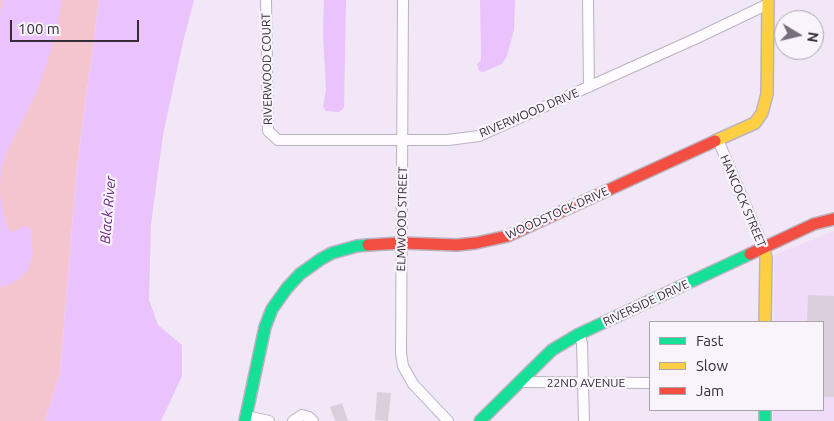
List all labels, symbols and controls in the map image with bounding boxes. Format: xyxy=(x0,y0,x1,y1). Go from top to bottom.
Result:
scale bar xyxy=(12,10,141,42)
north arrow xyxy=(774,10,824,60)
street label: RIVERWOOD COURT xyxy=(259,13,275,125)
text: 100 m xyxy=(18,20,60,37)
text: N xyxy=(804,31,822,44)
street label: RIVERWOOD DRIVE xyxy=(477,86,581,140)
street label: HANCOCK STREET xyxy=(717,153,769,249)
street label: ELMWOOD STREET xyxy=(394,167,410,271)
water label: Black River xyxy=(97,175,119,245)
street label: WOODSTOCK DRIVE xyxy=(503,184,611,242)
street label: RIVERSIDE DRIVE xyxy=(601,277,691,329)
legend xyxy=(649,321,824,411)
text: Fast xyxy=(696,332,723,349)
text: Slow xyxy=(696,357,728,374)
street label: 22ND AVENUE xyxy=(547,376,625,390)
text: Jam xyxy=(696,382,724,399)

